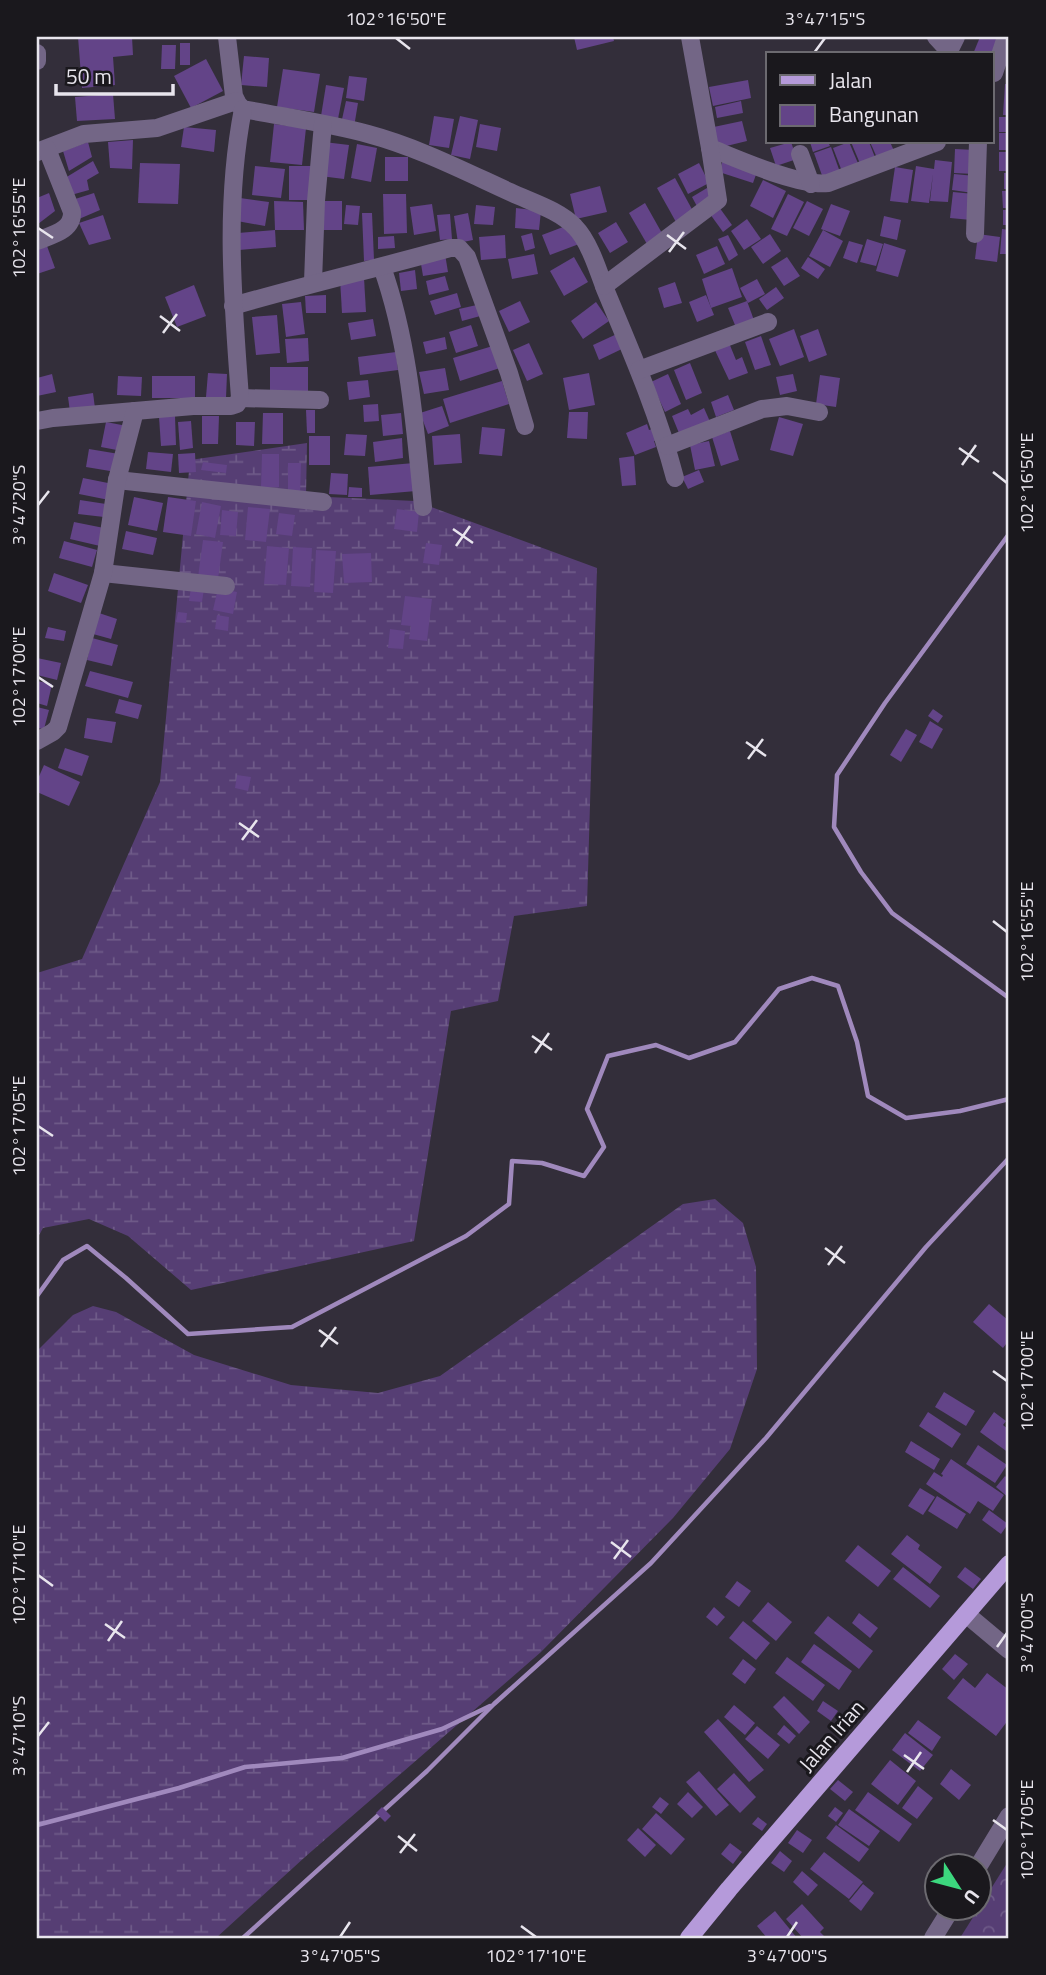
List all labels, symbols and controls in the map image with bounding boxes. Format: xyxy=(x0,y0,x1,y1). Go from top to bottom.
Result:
text: 102°16'50"E xyxy=(345,5,447,32)
text: 3°47'15"S xyxy=(785,5,865,32)
scale bar xyxy=(56,52,173,96)
legend xyxy=(766,52,993,144)
text: 50 m xyxy=(66,60,112,92)
text: Jalan xyxy=(829,64,872,96)
text: Bangunan xyxy=(829,98,919,130)
text: 102°16'55"E xyxy=(5,177,32,279)
text: 102°16'50"E xyxy=(1013,432,1040,534)
text: 3°47'20"S xyxy=(5,465,32,545)
text: 102°17'00"E xyxy=(5,626,32,728)
text: 102°16'55"E xyxy=(1013,881,1040,983)
text: 102°17'05"E xyxy=(5,1075,32,1177)
text: 102°17'00"E xyxy=(1013,1330,1040,1432)
text: 102°17'10"E xyxy=(5,1524,32,1626)
text: 3°47'00"S xyxy=(1013,1593,1040,1673)
street label: Jalan Irian xyxy=(791,1692,872,1779)
text: 3°47'10"S xyxy=(5,1696,32,1776)
text: 102°17'05"E xyxy=(1013,1779,1040,1881)
north arrow xyxy=(923,1853,993,1923)
text: U xyxy=(957,1884,988,1911)
text: 3°47'05"S xyxy=(300,1942,380,1969)
text: 102°17'10"E xyxy=(485,1942,587,1969)
text: 3°47'00"S xyxy=(747,1942,827,1969)

